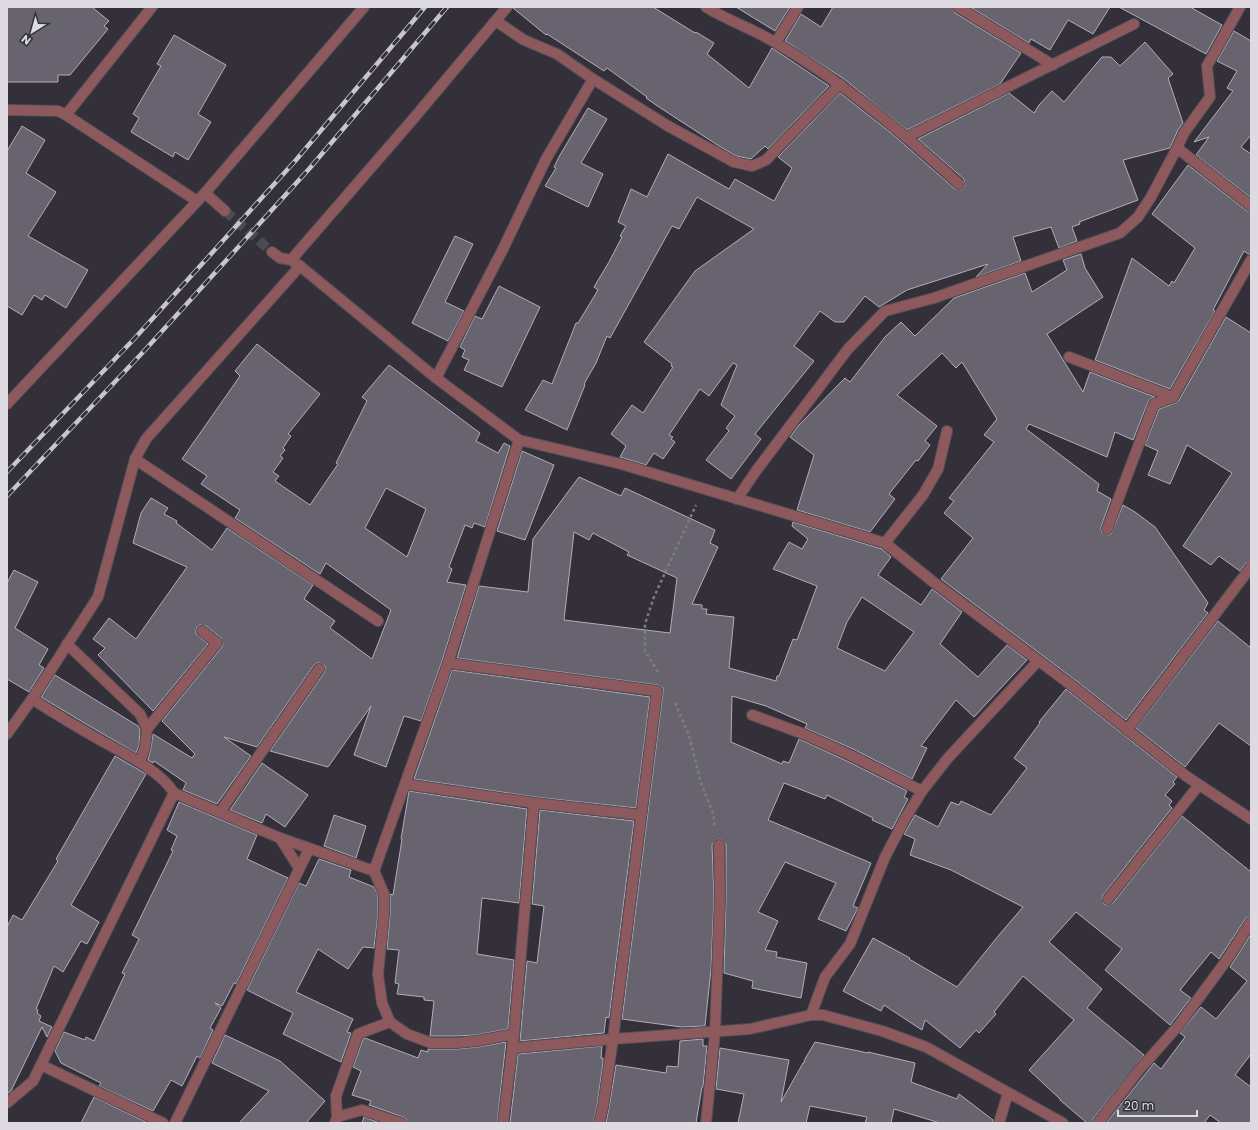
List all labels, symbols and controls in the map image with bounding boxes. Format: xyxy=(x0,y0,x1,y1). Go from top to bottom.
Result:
north arrow xyxy=(12,12,52,52)
text: N xyxy=(18,31,34,49)
scale bar xyxy=(1118,1092,1197,1118)
text: 20 m xyxy=(1124,1097,1154,1114)

